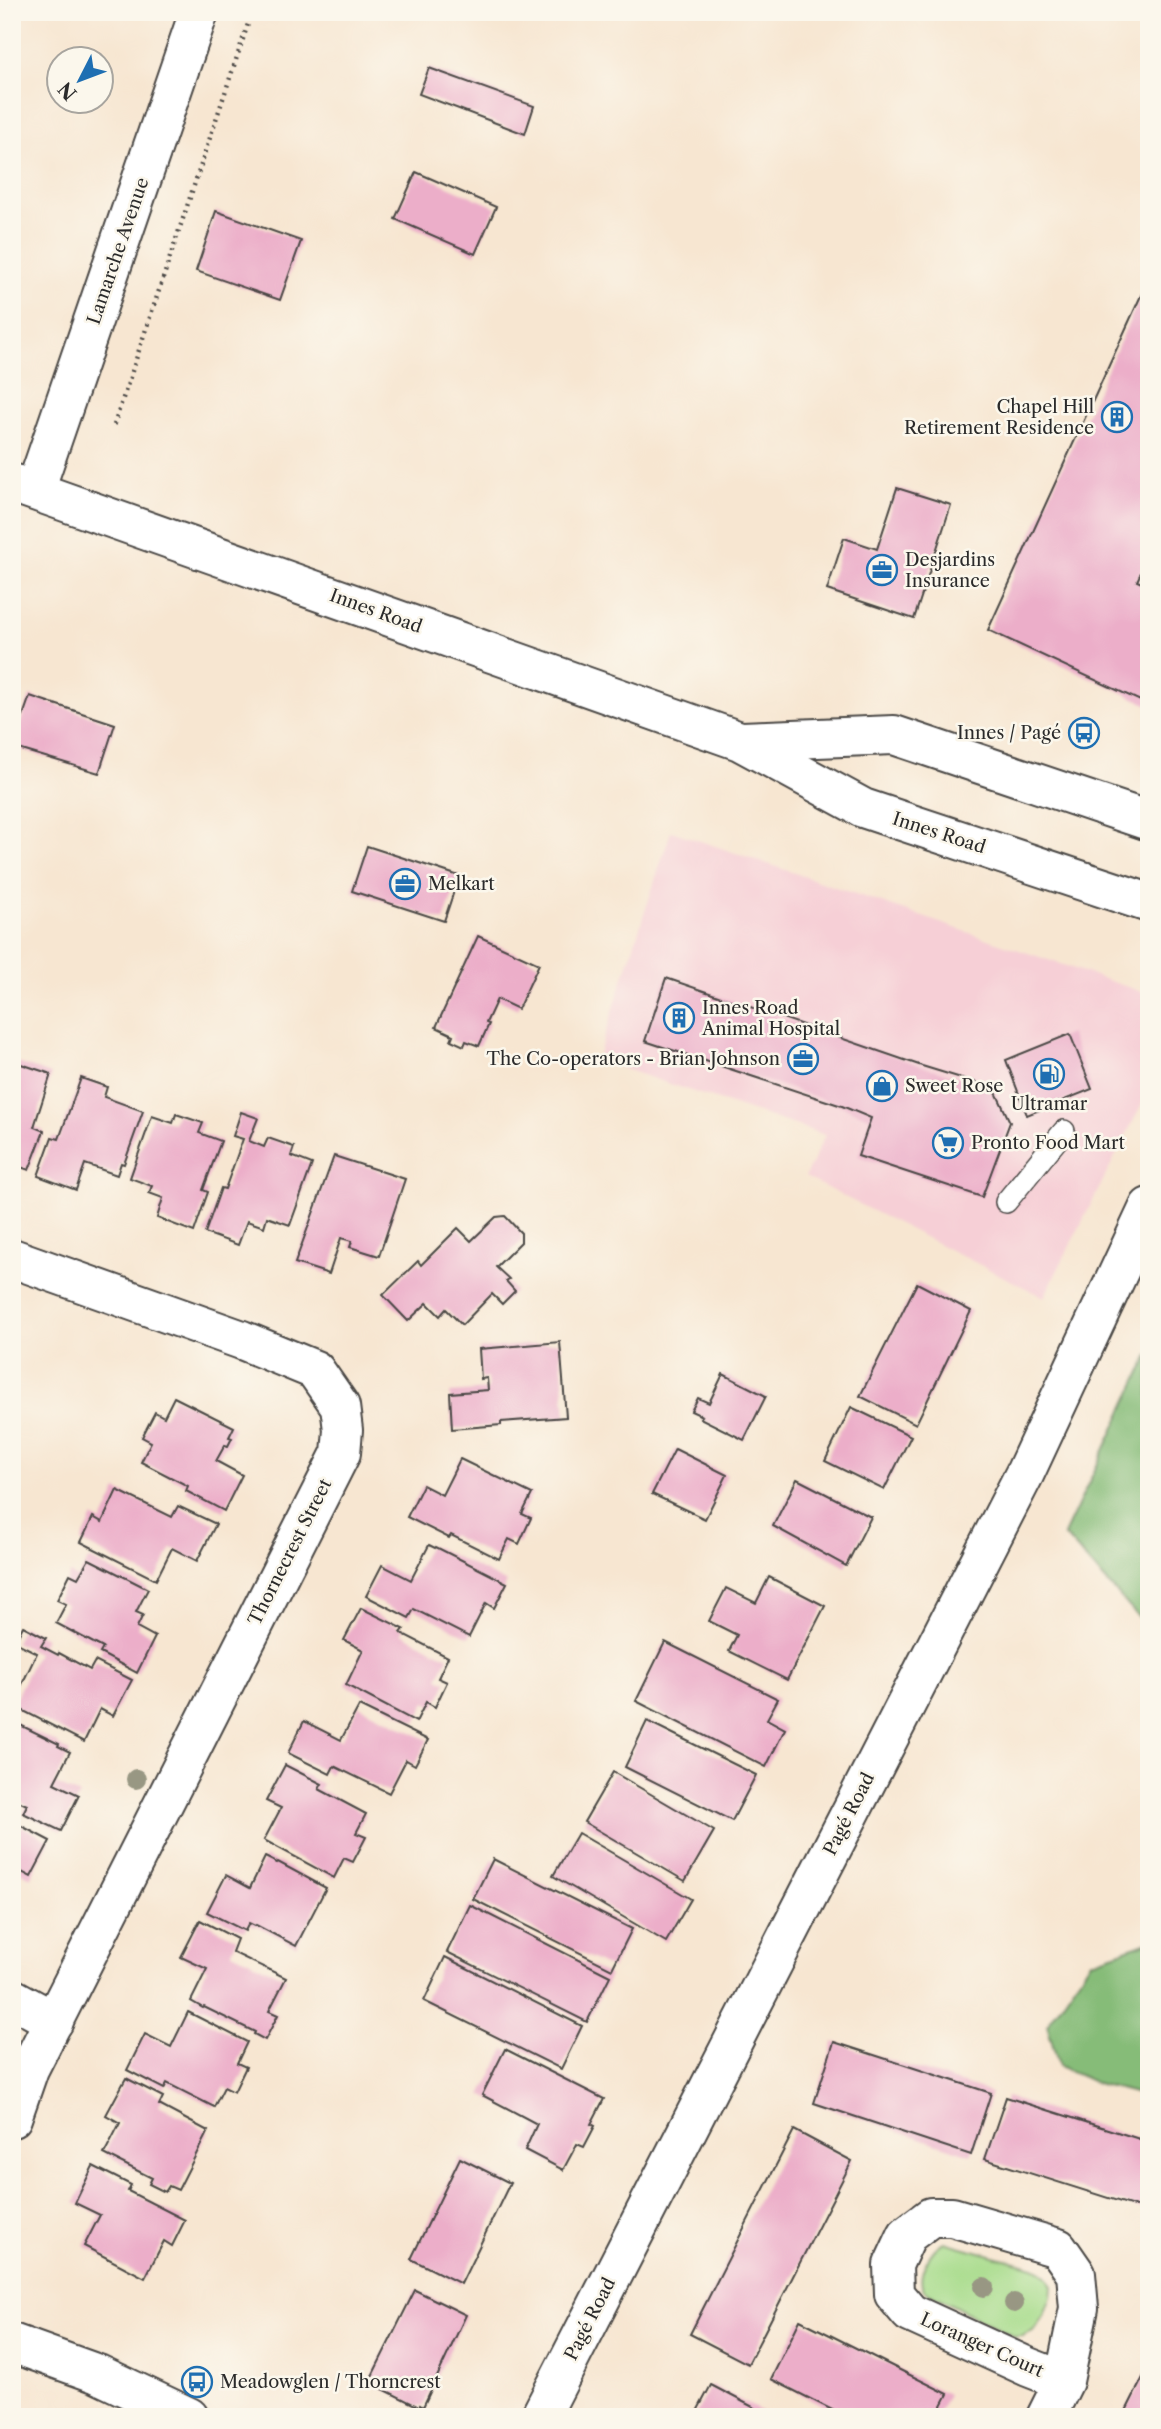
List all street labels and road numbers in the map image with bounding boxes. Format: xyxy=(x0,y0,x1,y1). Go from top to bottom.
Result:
street label: Lamarche Avenue xyxy=(83,175,153,327)
street label: Innes Road xyxy=(327,584,425,638)
street label: Innes Road xyxy=(890,808,988,858)
street label: Thornecrest Street xyxy=(244,1475,337,1629)
street label: Pagé Road xyxy=(819,1769,879,1859)
street label: Pagé Road xyxy=(560,2274,620,2364)
street label: Loranger Court xyxy=(917,2308,1048,2382)

